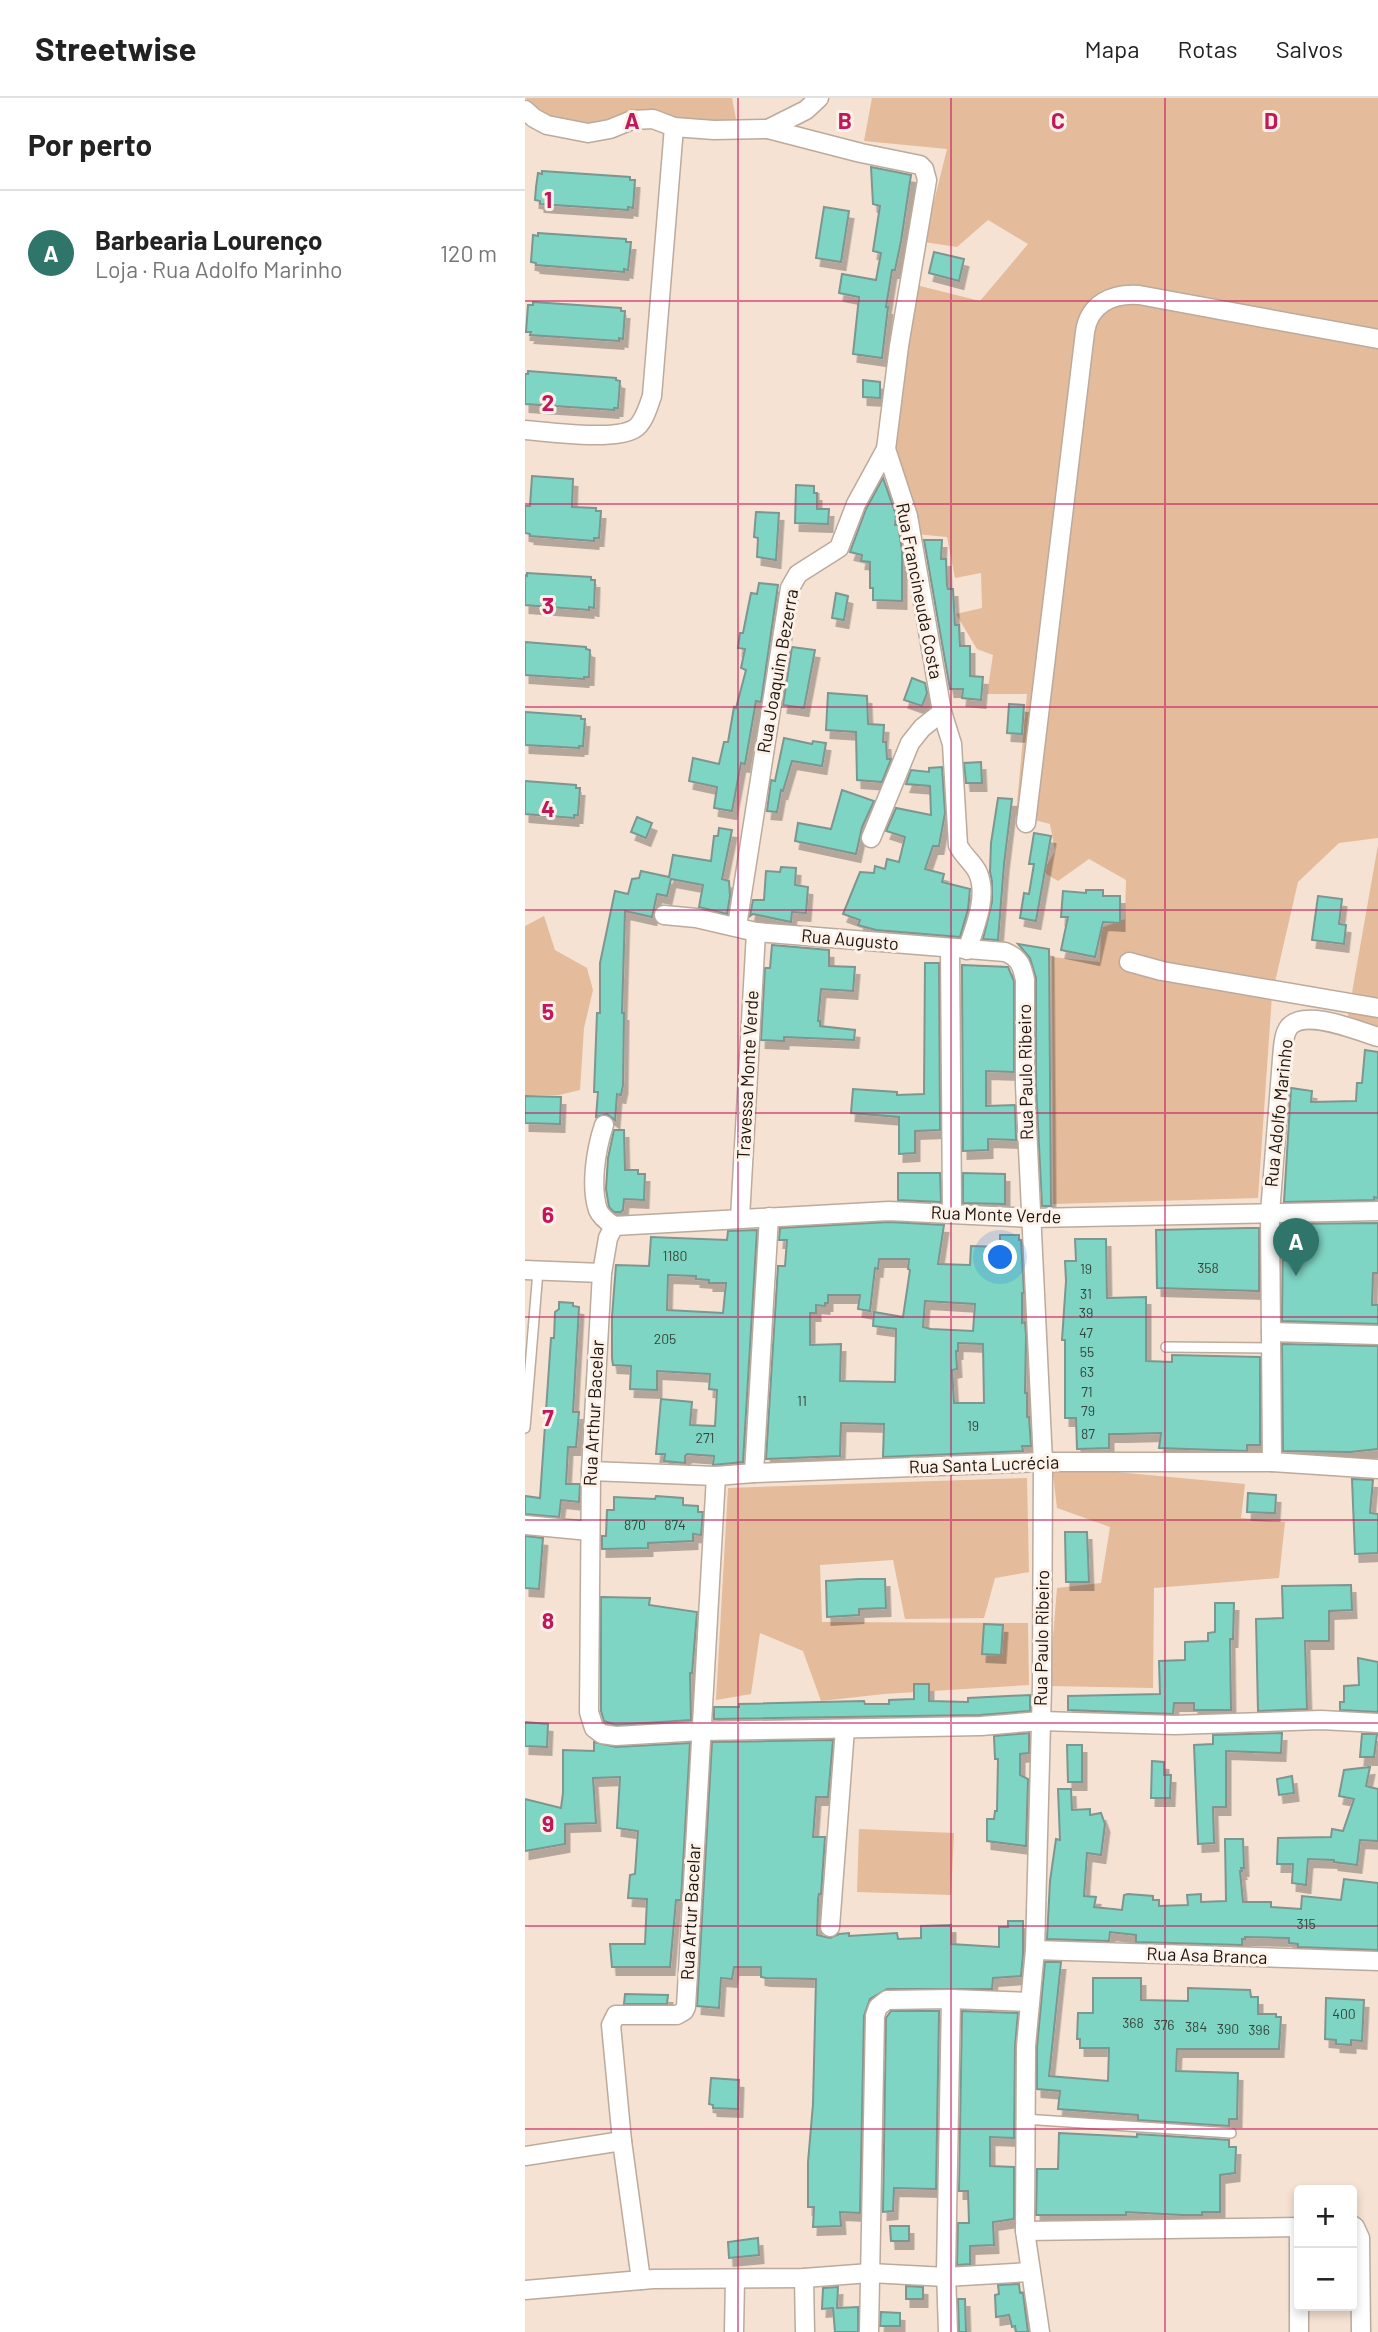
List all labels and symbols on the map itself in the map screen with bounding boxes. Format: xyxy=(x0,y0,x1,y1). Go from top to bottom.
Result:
text: A xyxy=(624,106,640,134)
text: B xyxy=(838,106,852,134)
text: C xyxy=(1051,106,1065,134)
text: D xyxy=(1264,106,1278,134)
text: 1 xyxy=(544,185,552,213)
text: 2 xyxy=(542,388,554,416)
street label: Rua Francineuda Costa xyxy=(892,501,948,681)
street label: Rua Joaquim Bezerra xyxy=(752,587,802,755)
text: 3 xyxy=(542,591,554,619)
text: 4 xyxy=(541,794,555,822)
street label: Rua Augusto xyxy=(800,924,900,954)
street label: Travessa Monte Verde xyxy=(732,990,762,1160)
text: 5 xyxy=(542,997,554,1025)
street label: Rua Paulo Ribeiro xyxy=(1013,1004,1037,1140)
street label: Rua Adolfo Marinho xyxy=(1259,1038,1297,1188)
text: 6 xyxy=(542,1200,554,1228)
street label: Rua Monte Verde xyxy=(930,1201,1062,1227)
pin: A xyxy=(1273,1218,1319,1276)
your location xyxy=(983,1240,1017,1274)
house number: 1180 xyxy=(662,1247,688,1264)
house number: 358 xyxy=(1197,1259,1219,1276)
house number: 19 xyxy=(1080,1260,1092,1277)
house number: 31 xyxy=(1080,1285,1092,1302)
house number: 39 xyxy=(1079,1304,1093,1321)
house number: 47 xyxy=(1079,1324,1093,1341)
house number: 205 xyxy=(654,1330,676,1347)
street label: Rua Arthur Bacelar xyxy=(578,1339,608,1487)
house number: 55 xyxy=(1080,1343,1094,1360)
house number: 63 xyxy=(1080,1363,1094,1380)
house number: 71 xyxy=(1081,1383,1093,1400)
house number: 11 xyxy=(797,1392,807,1409)
house number: 79 xyxy=(1081,1402,1095,1419)
text: 7 xyxy=(542,1403,554,1431)
house number: 19 xyxy=(967,1417,979,1434)
house number: 87 xyxy=(1081,1425,1095,1442)
house number: 271 xyxy=(695,1429,715,1446)
street label: Rua Santa Lucrécia xyxy=(908,1450,1060,1478)
house number: 870 xyxy=(624,1516,646,1533)
house number: 874 xyxy=(664,1516,686,1533)
street label: Rua Paulo Ribeiro xyxy=(1029,1570,1053,1706)
text: 8 xyxy=(542,1606,554,1634)
text: 9 xyxy=(542,1809,554,1837)
street label: Rua Artur Bacelar xyxy=(675,1843,705,1981)
house number: 315 xyxy=(1296,1915,1316,1932)
street label: Rua Asa Branca xyxy=(1146,1942,1268,1968)
house number: 400 xyxy=(1332,2005,1356,2022)
house number: 368 xyxy=(1122,2014,1144,2031)
house number: 376 xyxy=(1153,2016,1175,2033)
house number: 384 xyxy=(1185,2018,1207,2035)
house number: 390 xyxy=(1217,2020,1239,2037)
house number: 396 xyxy=(1248,2021,1270,2038)

